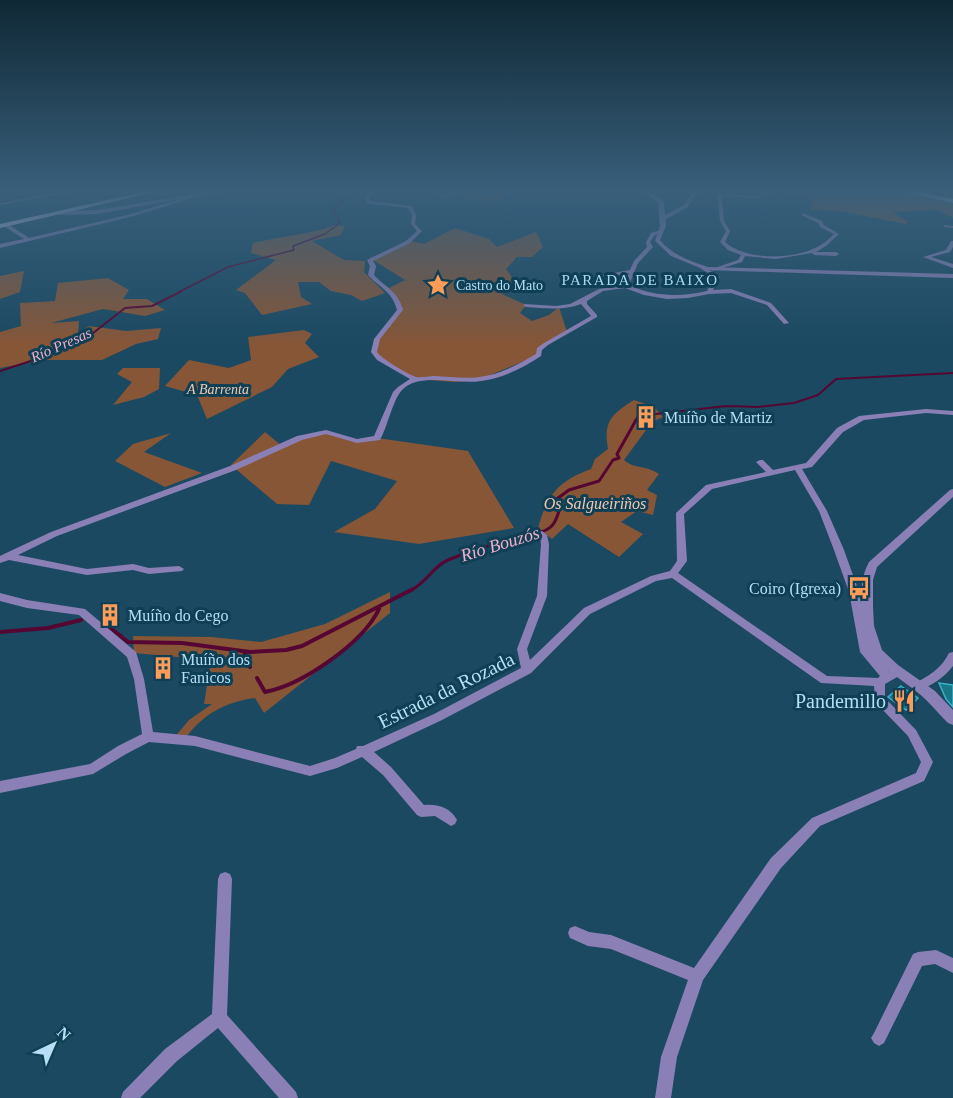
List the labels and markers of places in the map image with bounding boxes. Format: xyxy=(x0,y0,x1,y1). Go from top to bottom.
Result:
place icon: Castro do Mato xyxy=(425,272,451,298)
place label: Castro do Mato xyxy=(456,278,543,293)
building icon: Muíño de Martiz xyxy=(633,404,659,430)
place label: Muíño de Martiz xyxy=(664,409,772,426)
bus stop icon: Coiro (Igrexa) xyxy=(846,575,872,601)
place label: Coiro (Igrexa) xyxy=(749,580,841,598)
building icon: Muíño do Cego xyxy=(97,602,123,628)
place label: Muíño do Cego xyxy=(128,607,228,625)
place label: Muíño dos Fanicos xyxy=(181,651,250,686)
building icon: Muíño dos Fanicos xyxy=(150,655,176,681)
restaurant icon: Pandemillo xyxy=(891,688,917,714)
place label: Pandemillo xyxy=(795,690,886,712)

